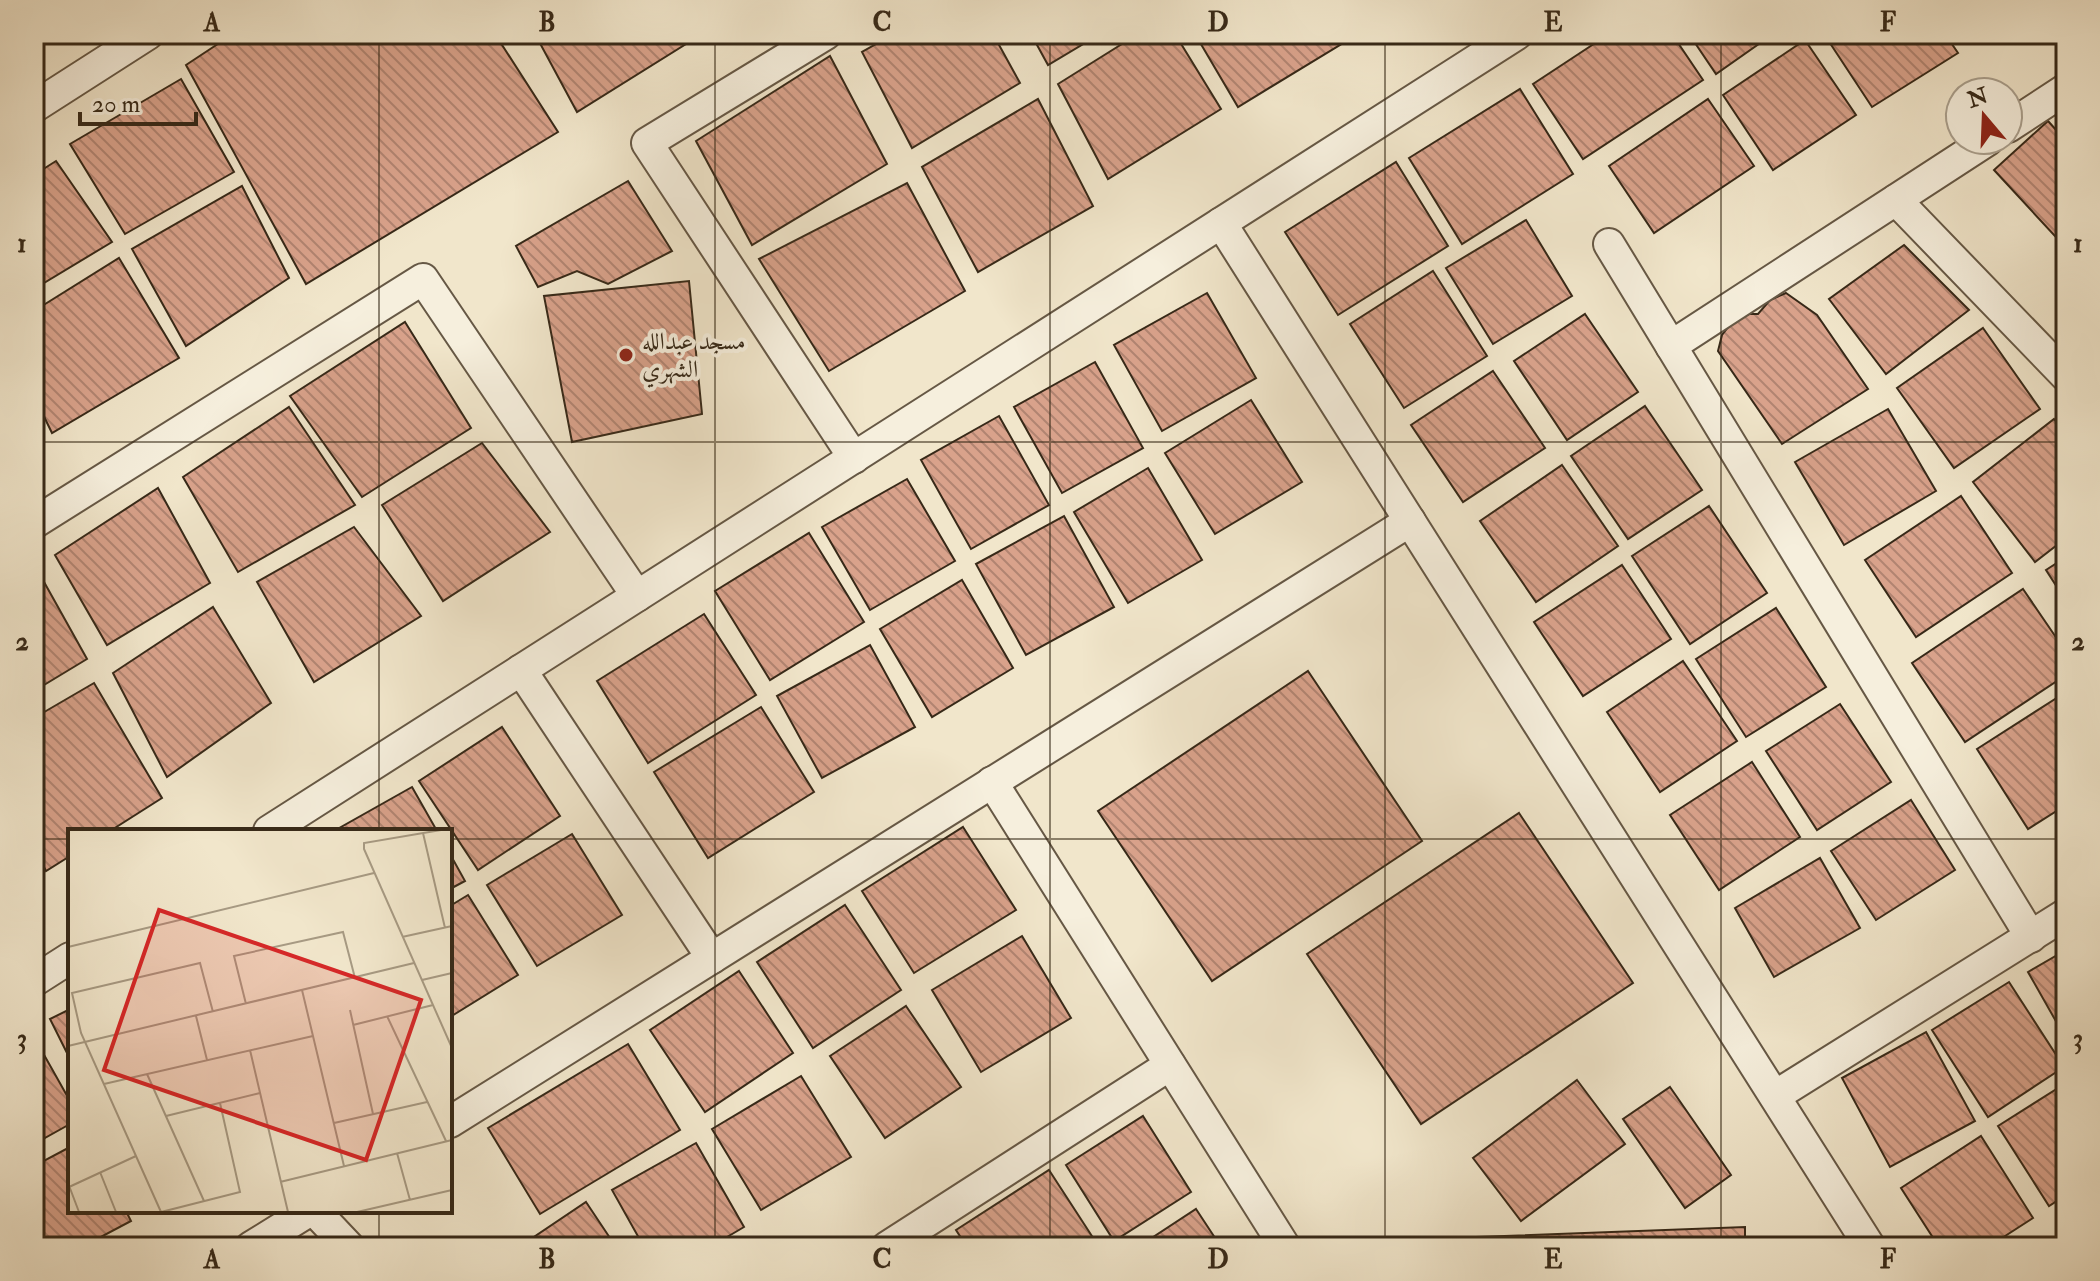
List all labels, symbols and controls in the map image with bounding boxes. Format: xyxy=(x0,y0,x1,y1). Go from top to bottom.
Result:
text: A xyxy=(203,7,221,39)
text: B xyxy=(538,7,556,39)
text: C xyxy=(872,7,892,39)
text: D xyxy=(1207,7,1229,39)
text: E xyxy=(1544,7,1563,39)
text: F xyxy=(1880,7,1897,39)
scale bar xyxy=(80,76,196,126)
north arrow xyxy=(1944,76,2024,156)
text: N xyxy=(1963,81,1992,115)
text: 20 m xyxy=(92,89,141,120)
text: 1 xyxy=(17,228,27,260)
text: 1 xyxy=(2073,228,2083,260)
place label: مسجد عبدالله الشهري xyxy=(642,326,746,388)
marker: مسجد عبدالله الشهري xyxy=(617,346,635,364)
text: 2 xyxy=(15,626,29,658)
text: 2 xyxy=(2071,626,2085,658)
inset map xyxy=(68,829,452,1213)
text: 3 xyxy=(17,1023,27,1055)
text: 3 xyxy=(2073,1023,2083,1055)
text: A xyxy=(203,1244,221,1276)
text: B xyxy=(538,1244,556,1276)
text: C xyxy=(872,1244,892,1276)
text: D xyxy=(1207,1244,1229,1276)
text: E xyxy=(1544,1244,1563,1276)
text: F xyxy=(1880,1244,1897,1276)

